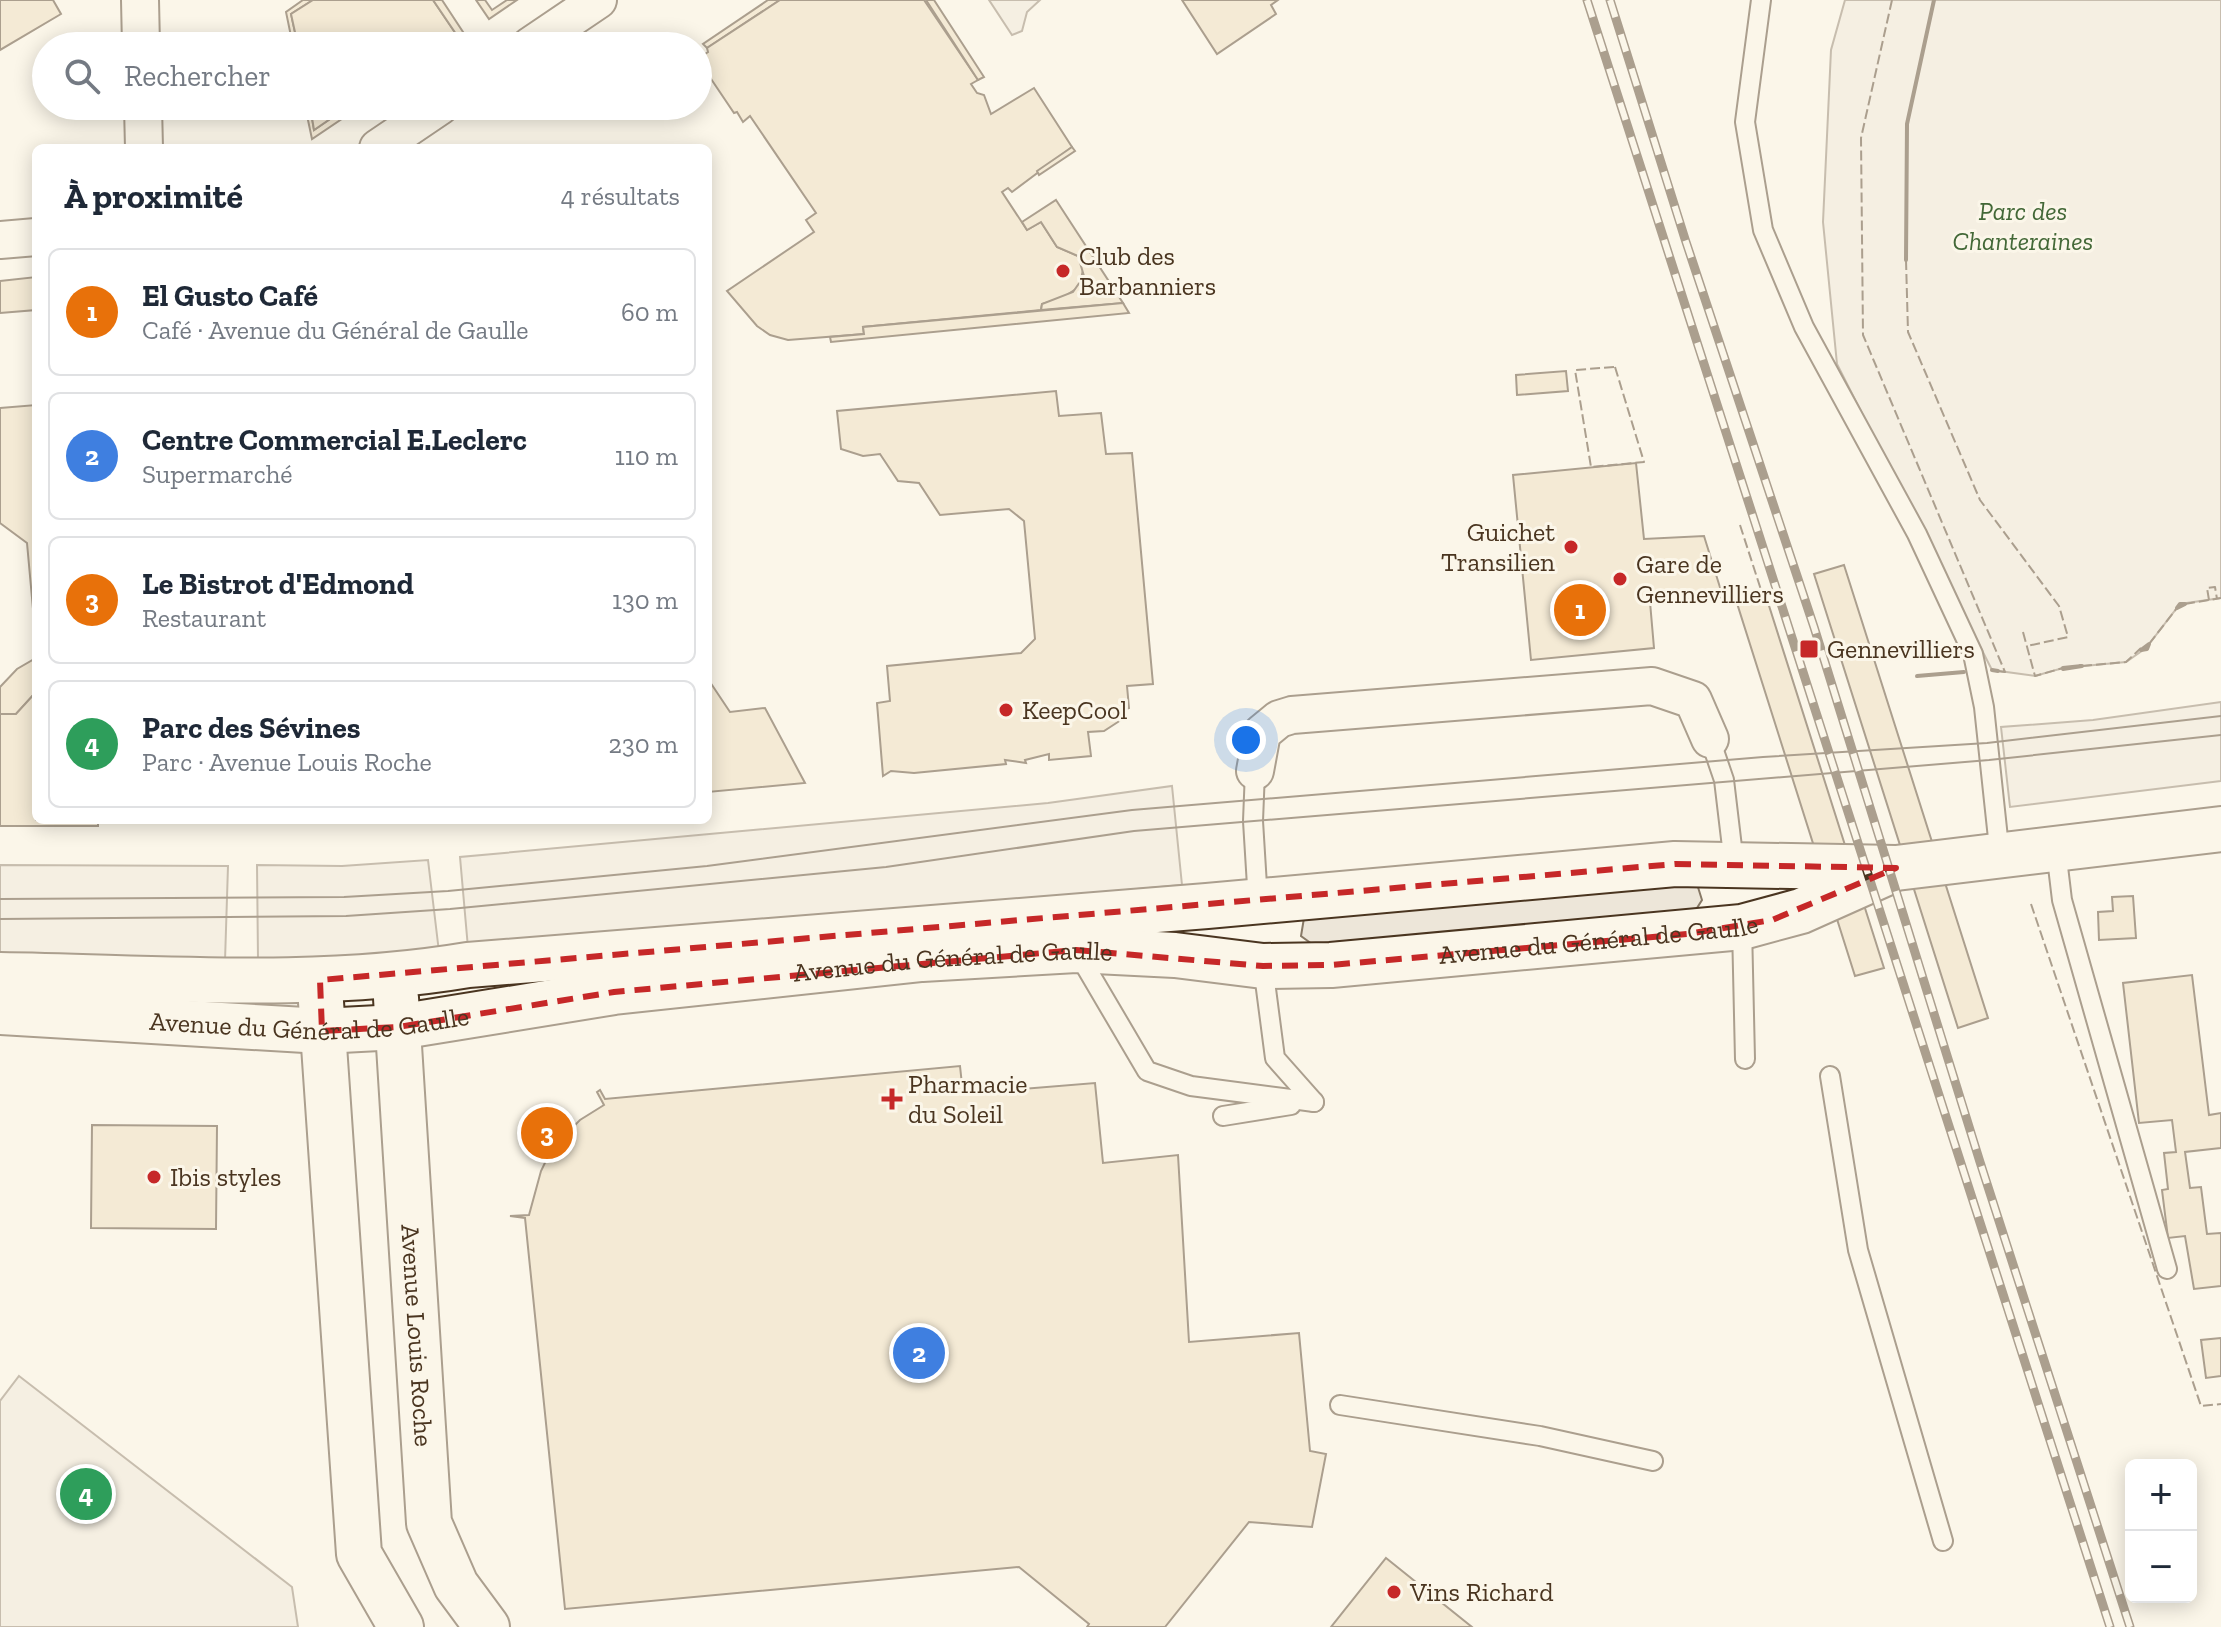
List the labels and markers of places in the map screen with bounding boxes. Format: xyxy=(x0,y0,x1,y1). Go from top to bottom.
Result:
place label: Club des Barbanniers xyxy=(1079,240,1216,302)
marker: Club des Barbanniers xyxy=(1054,262,1072,280)
place label: Guichet Transilien xyxy=(1441,516,1555,578)
marker: Guichet Transilien xyxy=(1562,538,1580,556)
place label: Gare de Gennevilliers xyxy=(1636,548,1784,610)
marker: Gare de Gennevilliers xyxy=(1611,570,1629,588)
pin: 1 xyxy=(1554,580,1606,640)
place label: Gennevilliers xyxy=(1827,633,1975,665)
marker: Gennevilliers xyxy=(1798,638,1820,660)
place label: KeepCool xyxy=(1022,694,1127,726)
marker: KeepCool xyxy=(997,701,1015,719)
place label: Pharmacie du Soleil xyxy=(908,1068,1027,1130)
marker: Pharmacie du Soleil xyxy=(883,1090,901,1108)
pin: 3 xyxy=(521,1103,573,1163)
place label: Ibis styles xyxy=(170,1161,281,1193)
marker: Ibis styles xyxy=(145,1168,163,1186)
pin: 2 xyxy=(893,1323,945,1383)
pin: 4 xyxy=(60,1464,112,1524)
place label: Vins Richard xyxy=(1409,1576,1553,1608)
marker: Vins Richard xyxy=(1385,1583,1403,1601)

